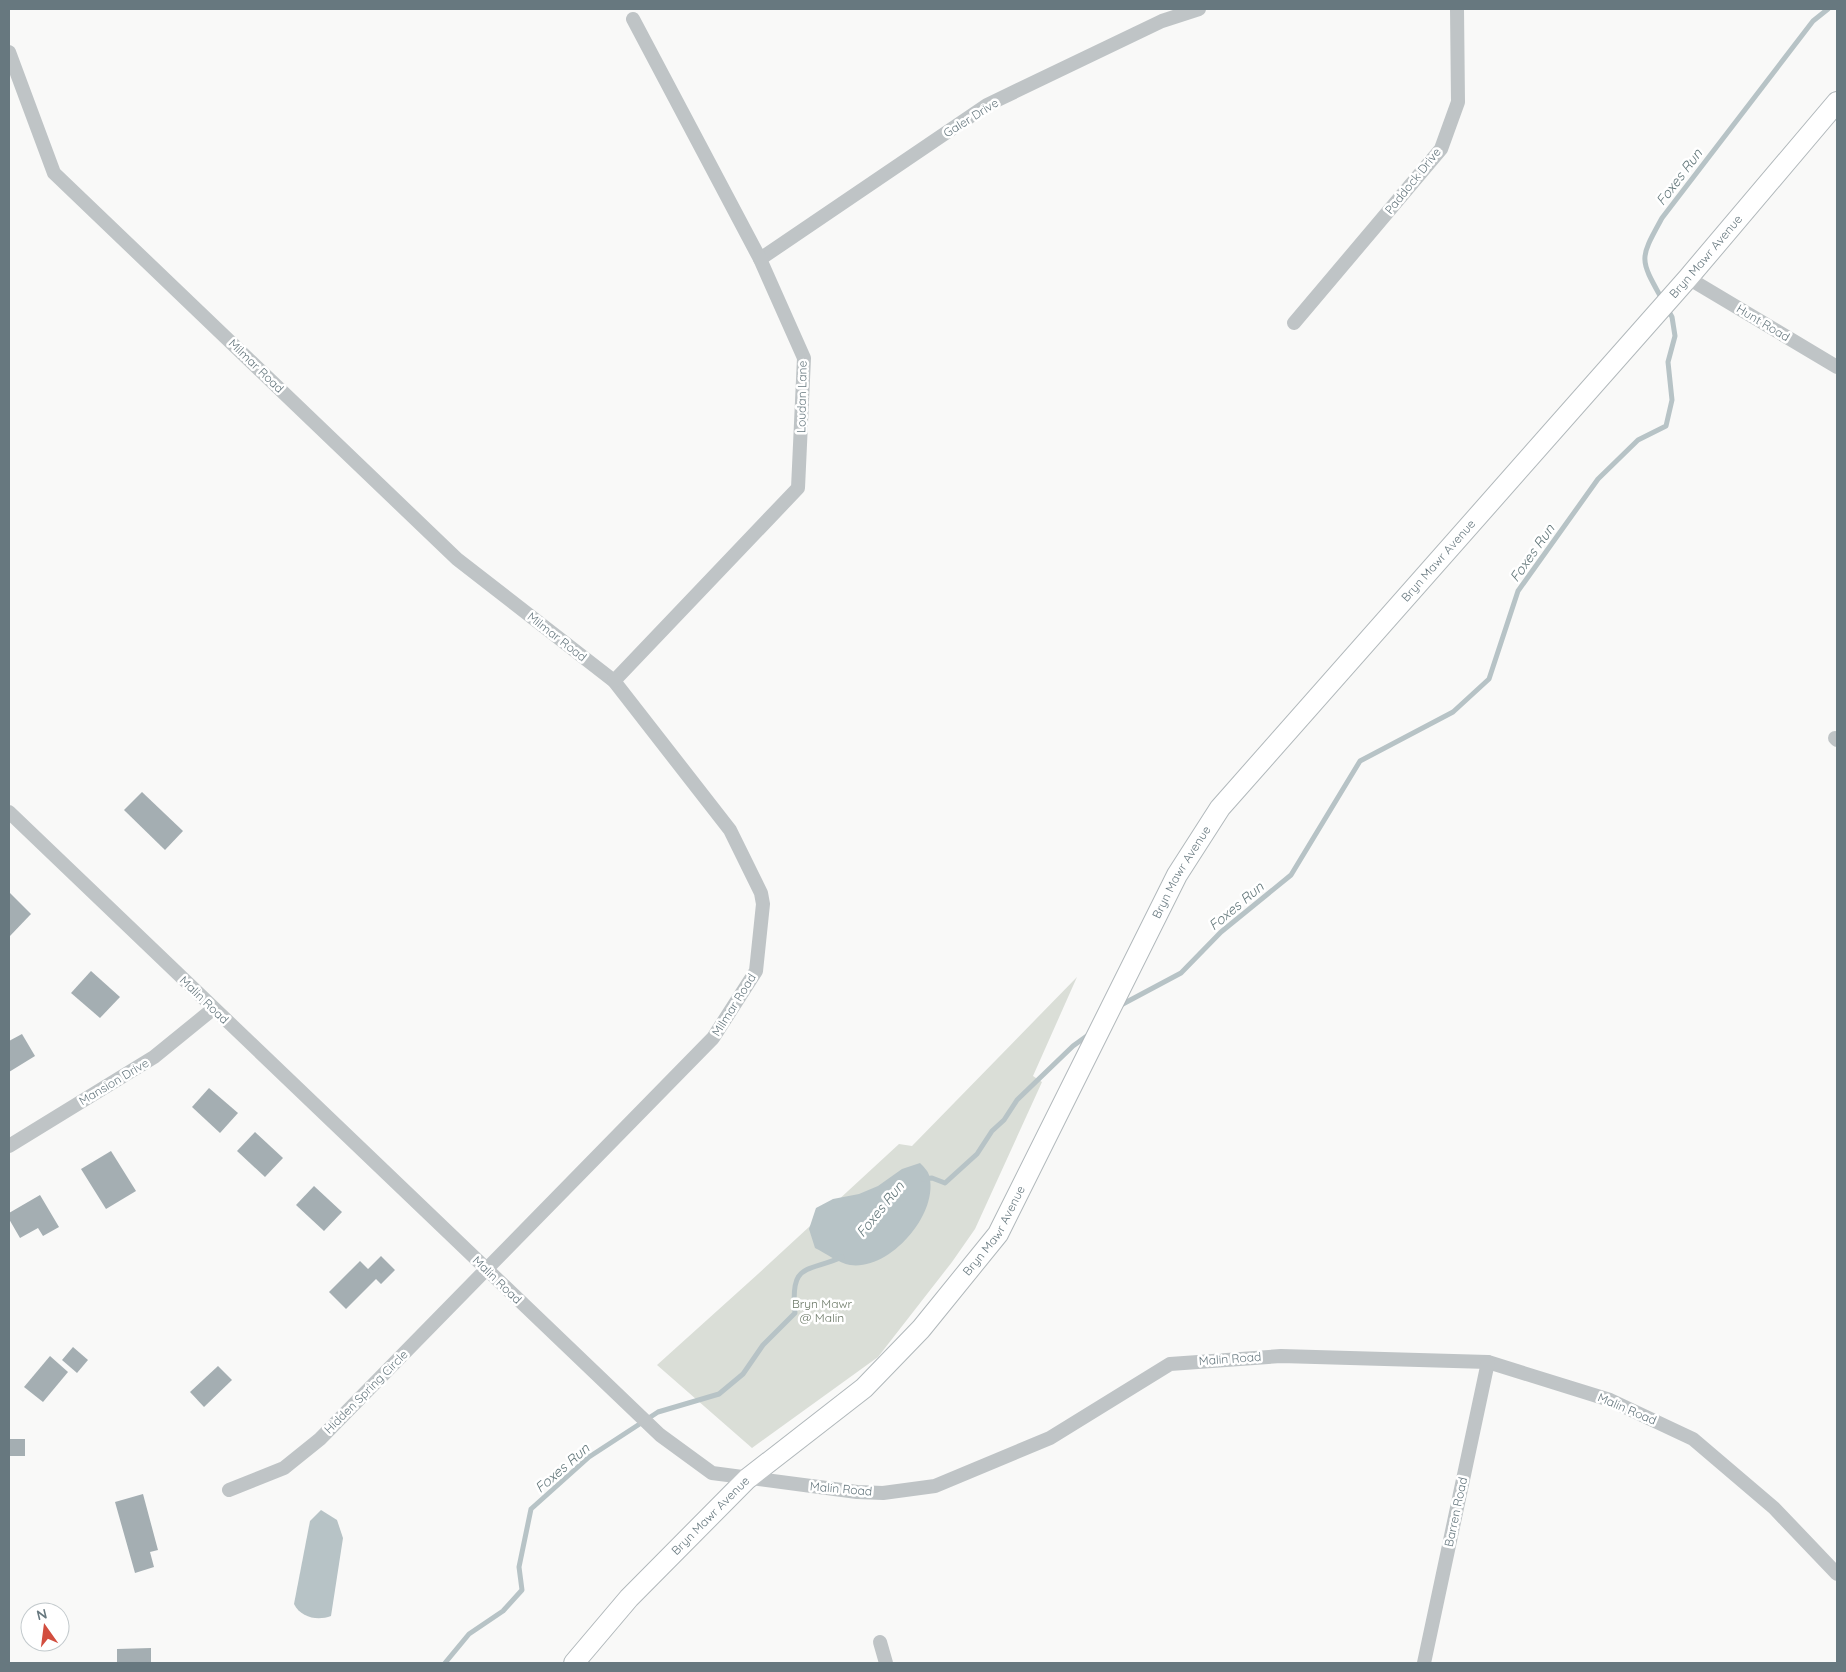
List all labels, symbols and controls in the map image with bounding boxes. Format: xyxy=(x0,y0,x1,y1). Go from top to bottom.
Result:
street label: Galer Drive xyxy=(940,95,1001,140)
street label: Paddock Drive xyxy=(1381,144,1444,217)
water label: Foxes Run xyxy=(1652,144,1707,209)
street label: Bryn Mawr Avenue xyxy=(1666,211,1745,301)
street label: Hunt Road xyxy=(1734,301,1793,344)
street label: Milmar Road xyxy=(226,336,287,396)
street label: Loudan Lane xyxy=(793,360,810,433)
street label: Bryn Mawr Avenue xyxy=(1398,516,1478,605)
water label: Foxes Run xyxy=(1506,520,1559,585)
street label: Milmar Road xyxy=(525,609,590,664)
street label: Bryn Mawr Avenue xyxy=(1149,823,1214,921)
water label: Foxes Run xyxy=(1205,877,1268,934)
street label: Milmar Road xyxy=(708,971,759,1039)
street label: Malin Road xyxy=(177,973,232,1027)
street label: Mansion Drive xyxy=(76,1055,152,1108)
water label: Foxes Run xyxy=(852,1177,908,1240)
street label: Bryn Mawr Avenue xyxy=(959,1183,1028,1278)
street label: Malin Road xyxy=(470,1253,525,1307)
park label: Bryn Mawr @ Malin xyxy=(792,1296,852,1325)
street label: Hidden Spring Circle xyxy=(321,1347,411,1437)
street label: Malin Road xyxy=(1198,1349,1262,1368)
street label: Malin Road xyxy=(1595,1389,1659,1428)
water label: Foxes Run xyxy=(531,1439,594,1497)
street label: Bryn Mawr Avenue xyxy=(668,1473,753,1558)
street label: Barren Road xyxy=(1441,1476,1470,1548)
street label: Malin Road xyxy=(809,1478,873,1499)
north arrow xyxy=(20,1602,70,1652)
text: N xyxy=(35,1604,49,1624)

